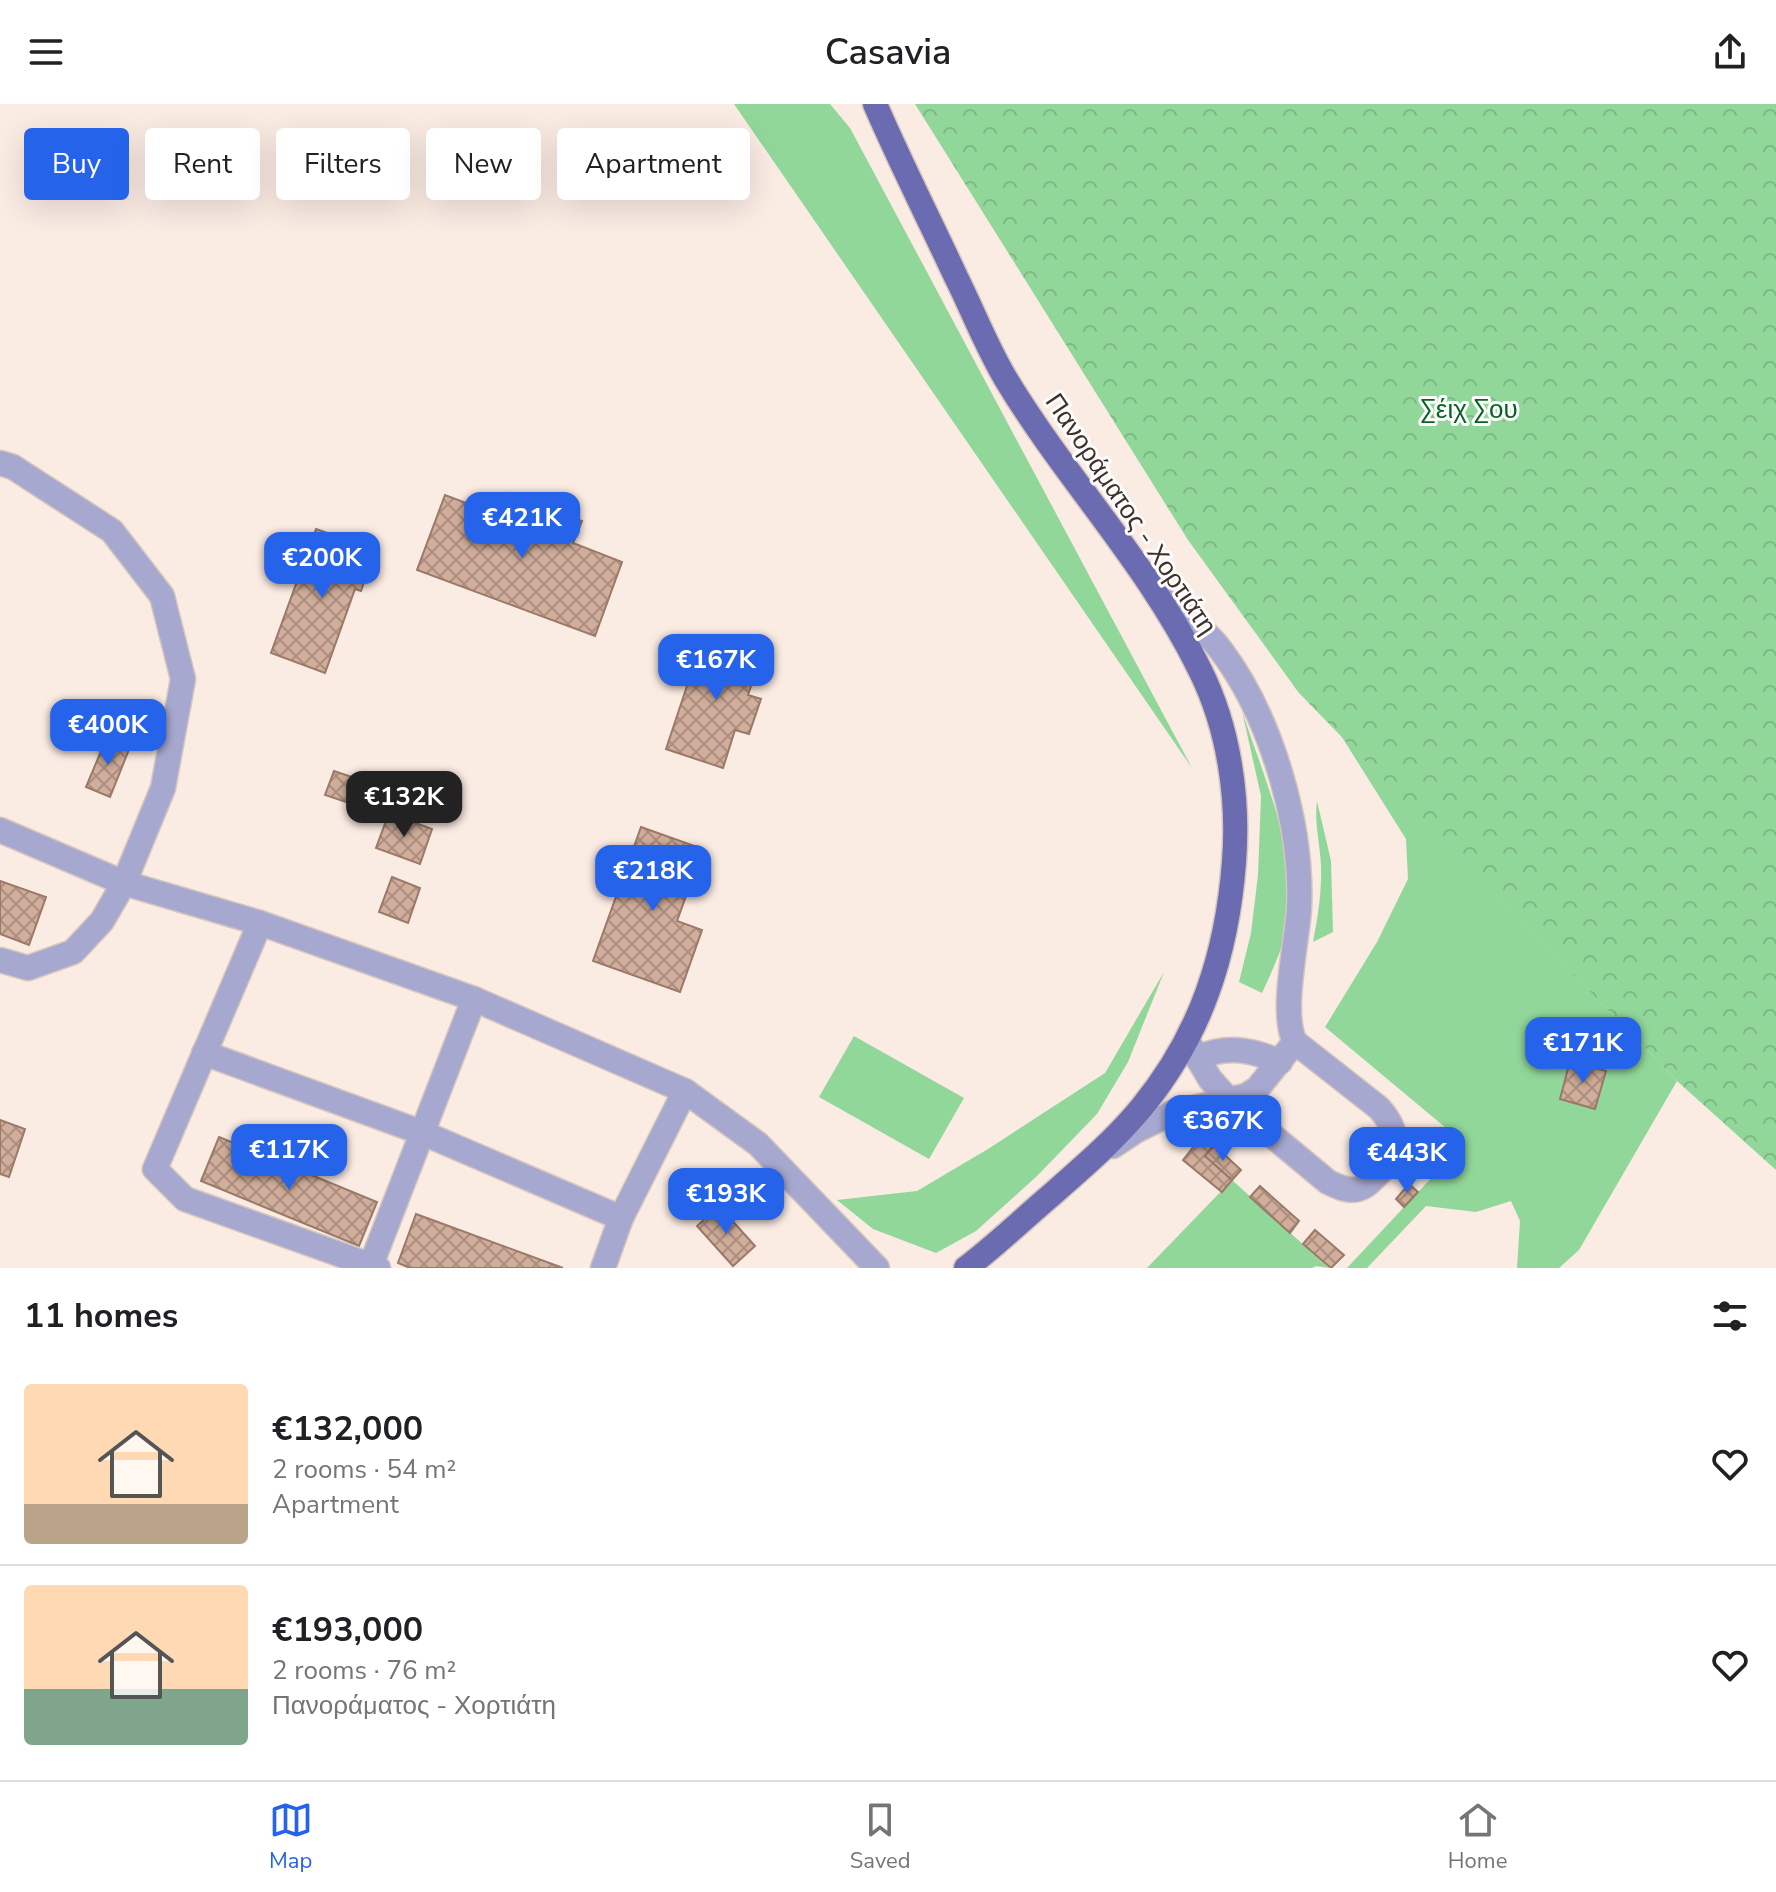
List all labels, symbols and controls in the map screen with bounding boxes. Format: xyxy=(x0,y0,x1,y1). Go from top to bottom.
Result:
text: Casavia xyxy=(825,28,951,77)
icon: menu xyxy=(24,30,68,74)
icon: share xyxy=(1708,30,1752,74)
chip: Buy xyxy=(24,128,129,200)
chip: Rent xyxy=(145,128,260,200)
chip: Filters xyxy=(276,128,410,200)
chip: New xyxy=(426,128,541,200)
chip: Apartment xyxy=(557,128,750,200)
street label: Πανοράματος - Χορτιάτη xyxy=(1037,386,1225,642)
park label: Σέιχ Σου xyxy=(1420,392,1518,427)
pin: €421K xyxy=(466,492,578,560)
text: €421K xyxy=(482,500,562,535)
pin: €200K xyxy=(266,532,378,600)
text: €200K xyxy=(282,540,362,575)
pin: €167K xyxy=(660,634,772,702)
text: €167K xyxy=(676,642,756,677)
pin: €400K xyxy=(52,699,164,767)
text: €400K xyxy=(68,707,148,742)
pin: €132K xyxy=(348,771,460,839)
text: €132K xyxy=(364,779,444,814)
pin: €218K xyxy=(597,845,709,913)
text: €218K xyxy=(613,853,693,888)
pin: €171K xyxy=(1527,1017,1639,1085)
text: €171K xyxy=(1543,1025,1623,1060)
pin: €367K xyxy=(1167,1095,1279,1163)
text: €367K xyxy=(1183,1103,1263,1138)
pin: €117K xyxy=(233,1124,345,1192)
pin: €443K xyxy=(1351,1127,1463,1195)
text: €117K xyxy=(249,1132,329,1167)
text: €443K xyxy=(1367,1135,1447,1170)
pin: €193K xyxy=(670,1168,782,1236)
text: €193K xyxy=(686,1176,766,1211)
text: 11 homes xyxy=(24,1293,178,1339)
icon: filters xyxy=(1708,1294,1752,1338)
text: €132,000 xyxy=(272,1406,423,1452)
icon: home xyxy=(88,1416,184,1512)
icon: heart xyxy=(1708,1442,1752,1486)
text: 2 rooms · 54 m² xyxy=(272,1452,456,1487)
text: Apartment xyxy=(272,1487,399,1522)
text: €193,000 xyxy=(272,1607,423,1653)
icon: home xyxy=(88,1617,184,1713)
icon: heart xyxy=(1708,1643,1752,1687)
text: 2 rooms · 76 m² xyxy=(272,1653,456,1688)
text: Πανοράματος - Χορτιάτη xyxy=(272,1688,556,1723)
tab: Map xyxy=(269,1798,313,1876)
tab: Saved xyxy=(850,1798,911,1876)
tab: Home xyxy=(1448,1798,1507,1876)

